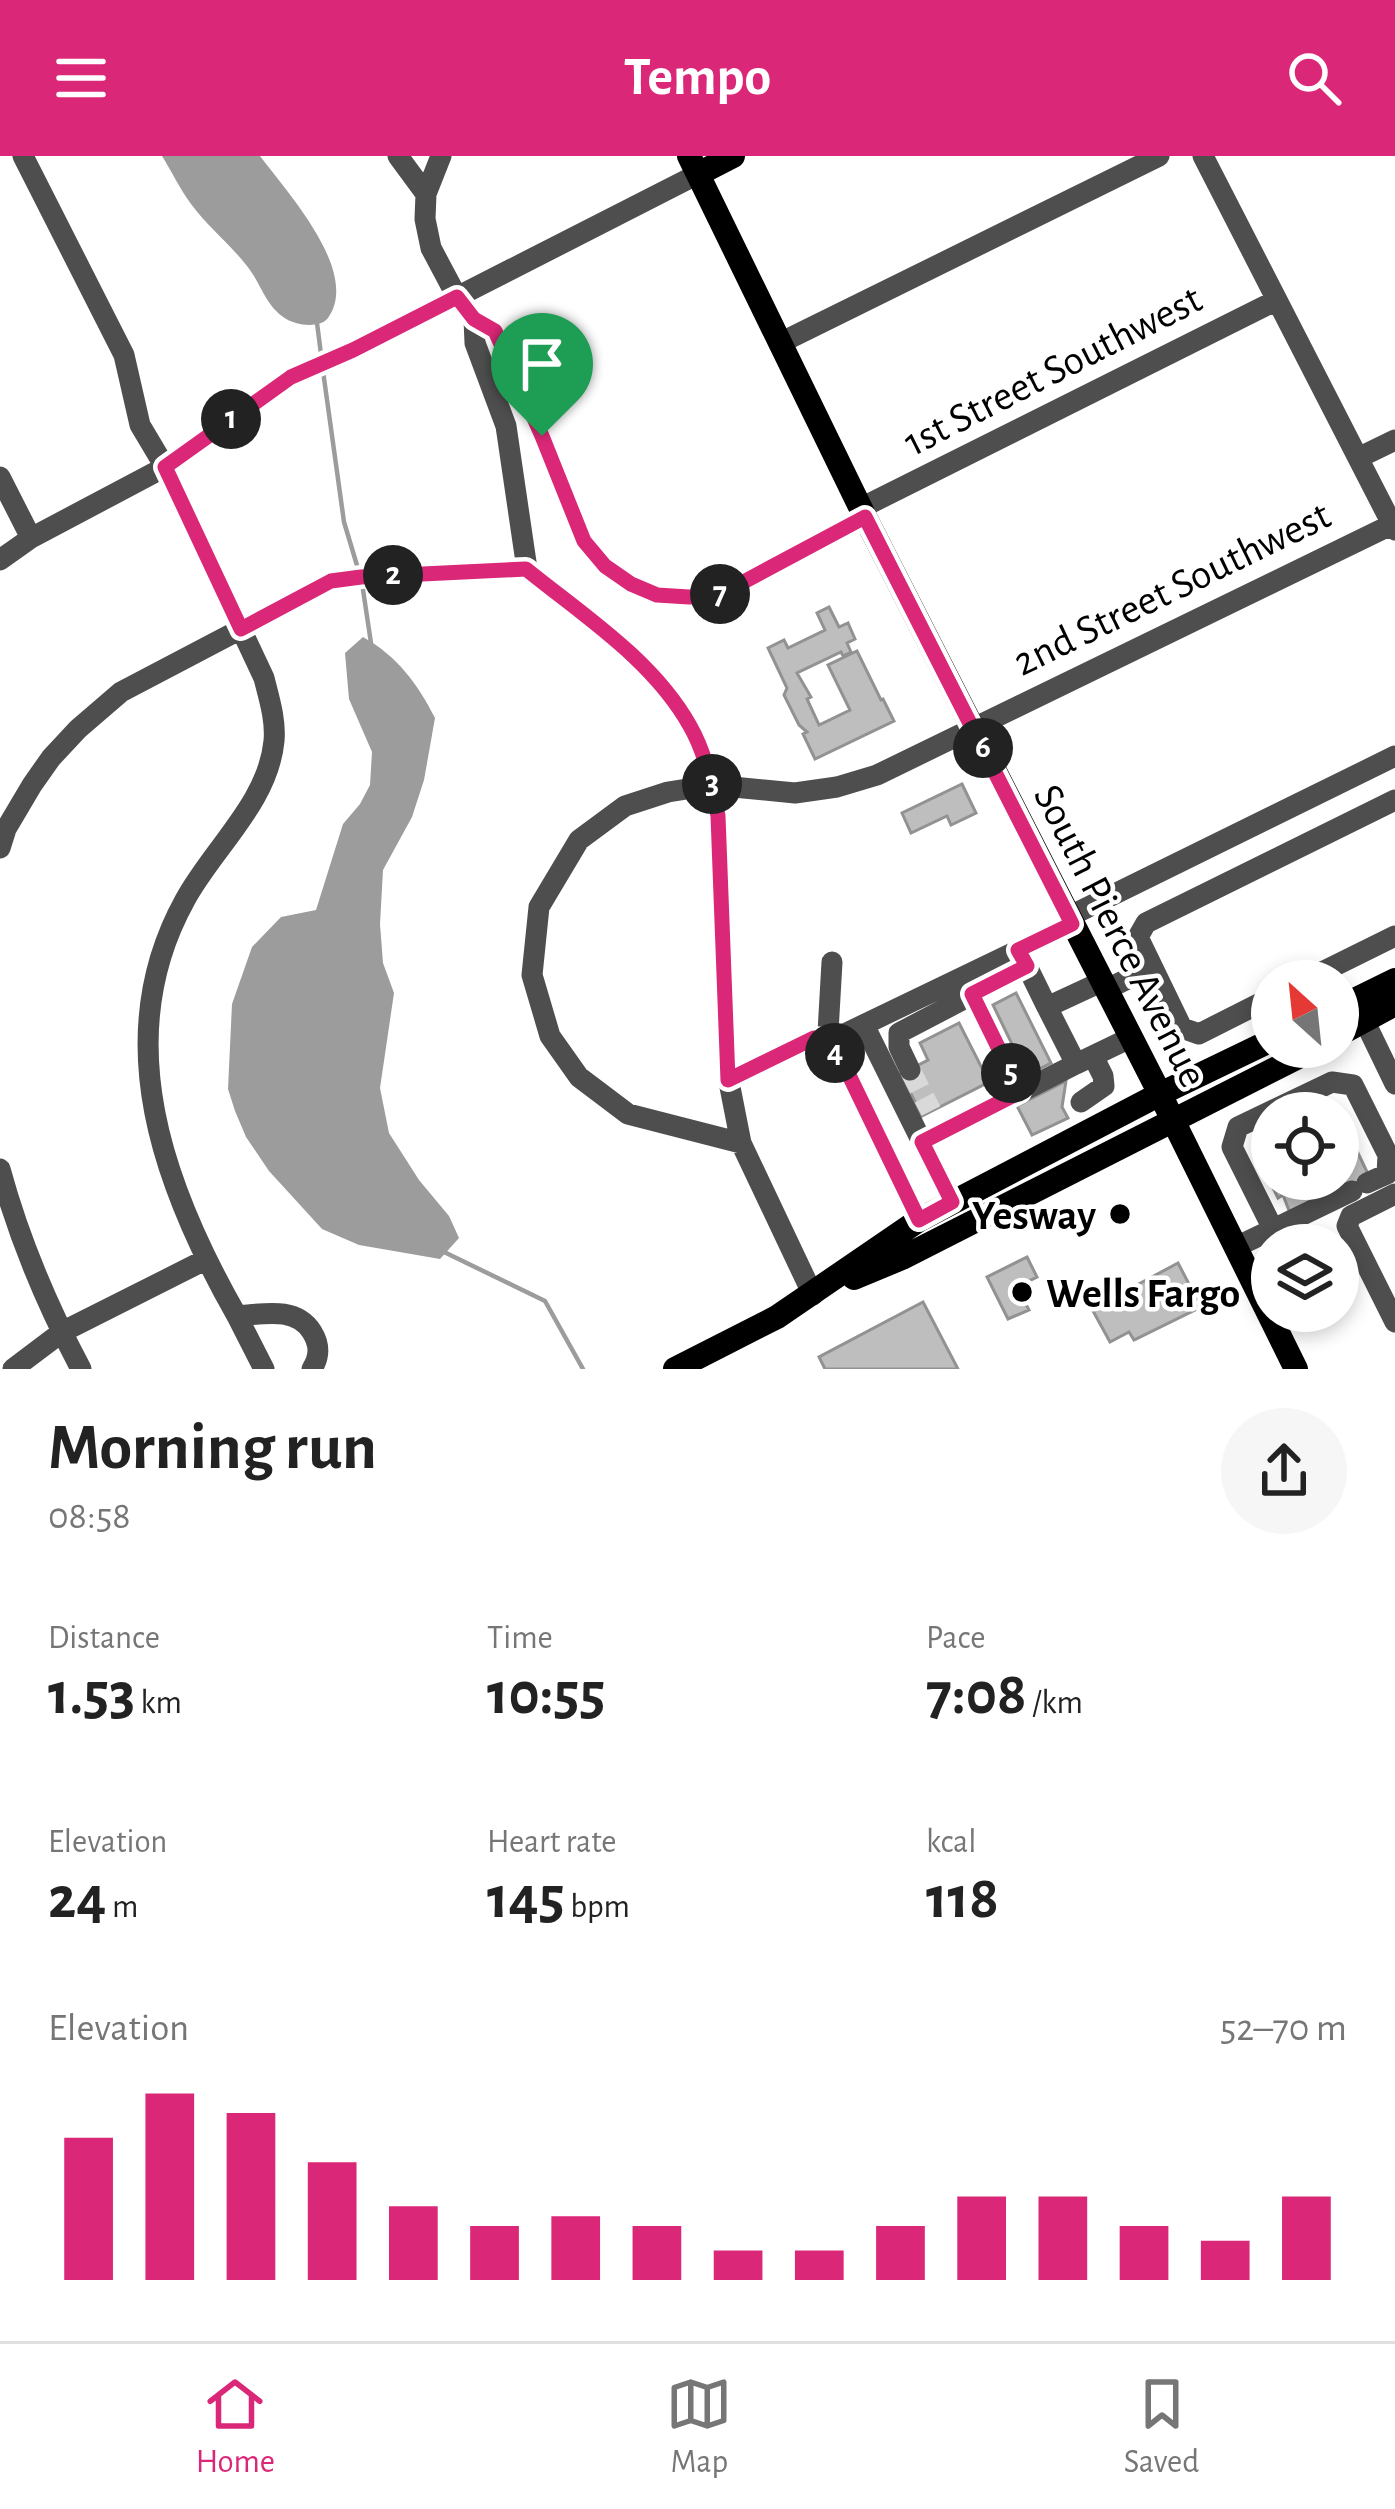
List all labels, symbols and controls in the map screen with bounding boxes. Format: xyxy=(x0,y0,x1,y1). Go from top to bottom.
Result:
icon: menu xyxy=(48,45,114,111)
icon: search xyxy=(1281,45,1347,111)
text: Tempo xyxy=(624,51,771,105)
street label: 1st Street Southwest xyxy=(897,278,1208,464)
pin xyxy=(491,313,593,436)
icon: arrive xyxy=(509,331,575,397)
pin: 1 xyxy=(201,389,261,449)
text: 1 xyxy=(225,402,237,435)
street label: 2nd Street Southwest xyxy=(1007,494,1337,684)
pin: 2 xyxy=(363,545,423,605)
text: 2 xyxy=(385,558,401,591)
pin: 7 xyxy=(690,564,750,624)
text: 7 xyxy=(713,577,727,610)
pin: 6 xyxy=(953,718,1013,778)
text: 6 xyxy=(975,731,991,764)
pin: 3 xyxy=(682,754,742,814)
text: 3 xyxy=(705,767,719,800)
street label: South Pierce Avenue xyxy=(1026,778,1215,1094)
north arrow xyxy=(1251,960,1359,1068)
map controls xyxy=(1251,960,1359,1332)
pin: 4 xyxy=(805,1023,865,1083)
text: 4 xyxy=(827,1036,843,1069)
pin: 5 xyxy=(981,1043,1041,1103)
text: 5 xyxy=(1004,1056,1018,1089)
button: locate xyxy=(1251,1092,1359,1200)
place label: Yesway xyxy=(972,1195,1096,1237)
marker: Yesway xyxy=(1107,1201,1133,1227)
button: layers xyxy=(1251,1224,1359,1332)
place label: Wells Fargo xyxy=(1046,1273,1240,1315)
marker: Wells Fargo xyxy=(1009,1279,1035,1305)
button: share xyxy=(1221,1408,1347,1534)
text: Morning run xyxy=(48,1415,377,1481)
text: 08:58 xyxy=(48,1497,131,1536)
text: Distance xyxy=(48,1622,160,1655)
text: Time xyxy=(487,1622,553,1655)
text: Pace xyxy=(926,1622,985,1655)
text: 1.53 xyxy=(48,1665,135,1725)
text: 10:55 xyxy=(487,1665,605,1725)
text: 7:08 xyxy=(926,1665,1027,1725)
text: km xyxy=(135,1687,182,1720)
text: /km xyxy=(1027,1687,1083,1720)
text: Elevation xyxy=(48,1826,167,1859)
text: Heart rate xyxy=(487,1826,617,1859)
text: kcal xyxy=(926,1826,976,1859)
text: 24 xyxy=(48,1869,106,1929)
text: 145 xyxy=(487,1869,565,1929)
text: 118 xyxy=(926,1869,999,1929)
text: m xyxy=(106,1891,138,1924)
text: bpm xyxy=(565,1891,630,1924)
text: Elevation xyxy=(48,2009,189,2048)
text: 52–70 m xyxy=(1220,2009,1347,2048)
tab: Home xyxy=(196,2371,275,2483)
tab: Map xyxy=(666,2371,732,2483)
tab: Saved xyxy=(1124,2371,1199,2483)

